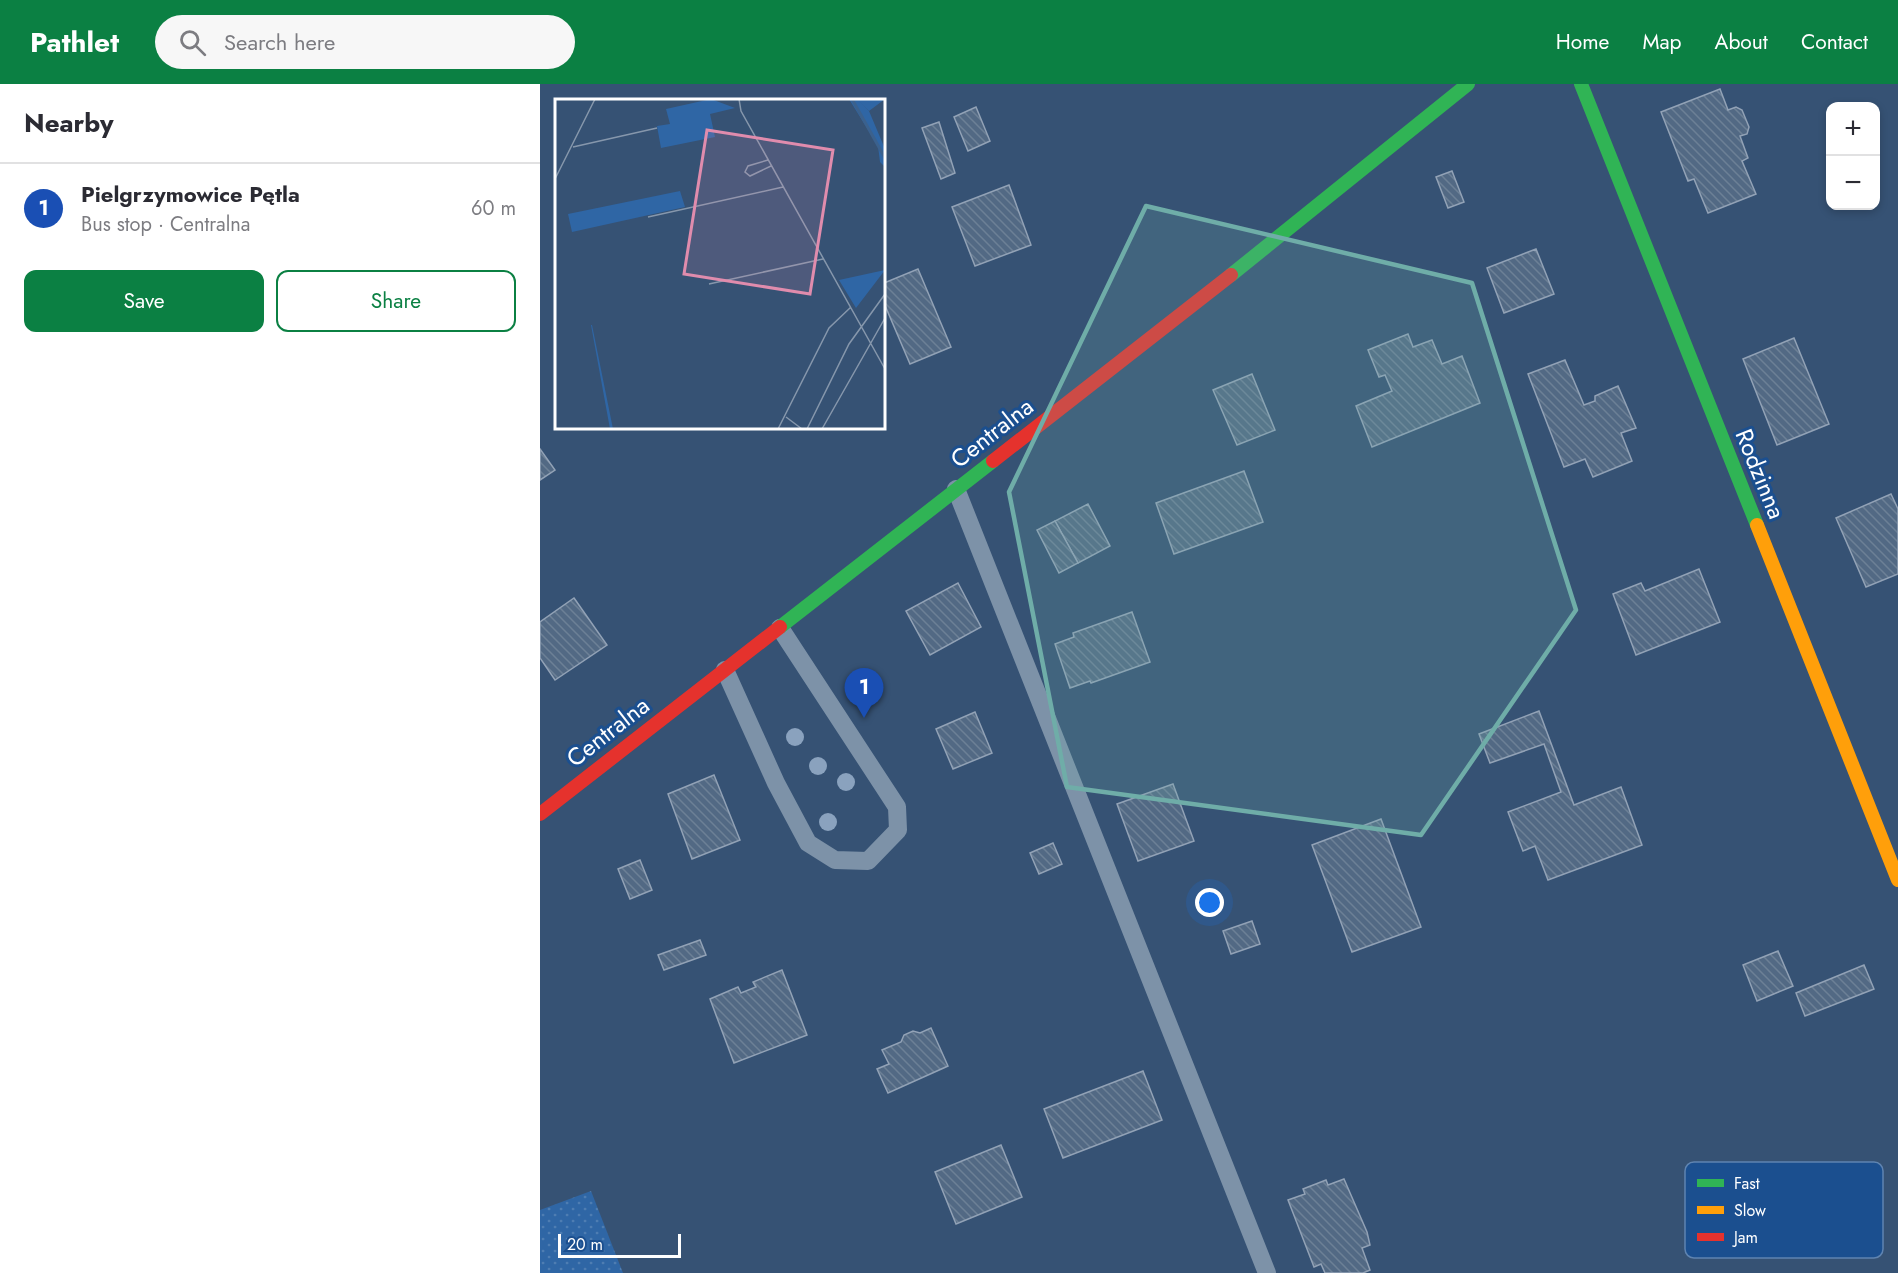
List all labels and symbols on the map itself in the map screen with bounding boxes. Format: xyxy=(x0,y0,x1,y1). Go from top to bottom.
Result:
inset map xyxy=(555,99,885,429)
street label: Centralna xyxy=(943,389,1041,476)
street label: Rodzinna xyxy=(1727,424,1794,524)
pin: 1 xyxy=(844,668,884,718)
street label: Centralna xyxy=(559,688,657,775)
your location xyxy=(1195,888,1224,917)
legend xyxy=(1685,1162,1883,1258)
text: Fast xyxy=(1734,1172,1760,1195)
text: Slow xyxy=(1734,1199,1766,1222)
text: Jam xyxy=(1732,1226,1758,1249)
scale bar xyxy=(558,1231,681,1258)

